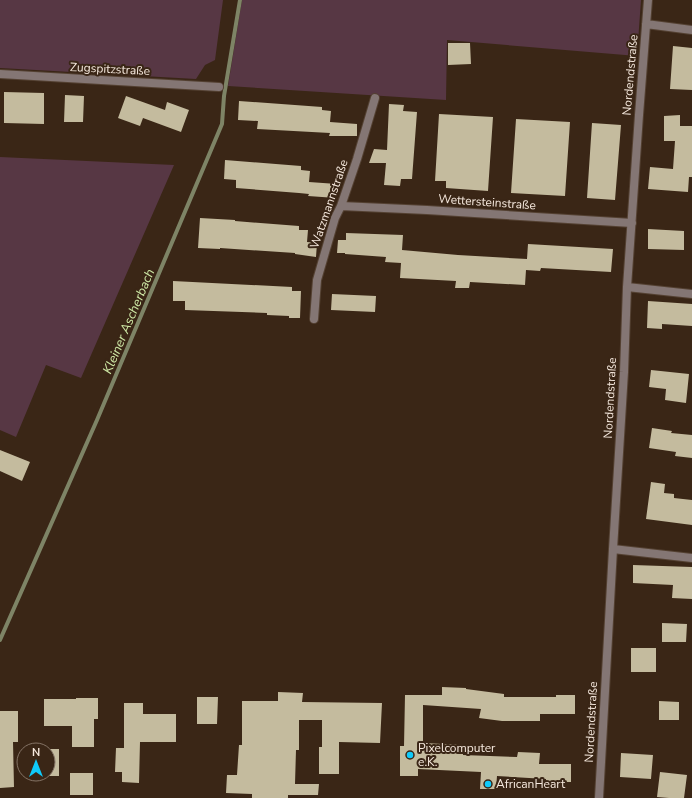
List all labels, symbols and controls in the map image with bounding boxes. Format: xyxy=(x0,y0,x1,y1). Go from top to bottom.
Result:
street label: Nordendstraße xyxy=(618,34,642,116)
street label: Zugspitzstraße xyxy=(70,59,150,79)
street label: Watzmannstraße xyxy=(306,157,352,251)
street label: Wettersteinstraße xyxy=(438,191,536,213)
water label: Kleiner Ascherbach xyxy=(99,266,159,377)
street label: Nordendstraße xyxy=(600,357,620,439)
street label: Nordendstraße xyxy=(581,681,601,763)
place label: Pixelcomputer e.K. xyxy=(418,740,496,770)
north arrow xyxy=(16,742,56,782)
text: N xyxy=(32,745,40,760)
marker: Pixelcomputer e.K. xyxy=(405,750,415,760)
place label: AfricanHeart xyxy=(496,776,566,792)
marker: AfricanHeart xyxy=(483,779,493,789)

